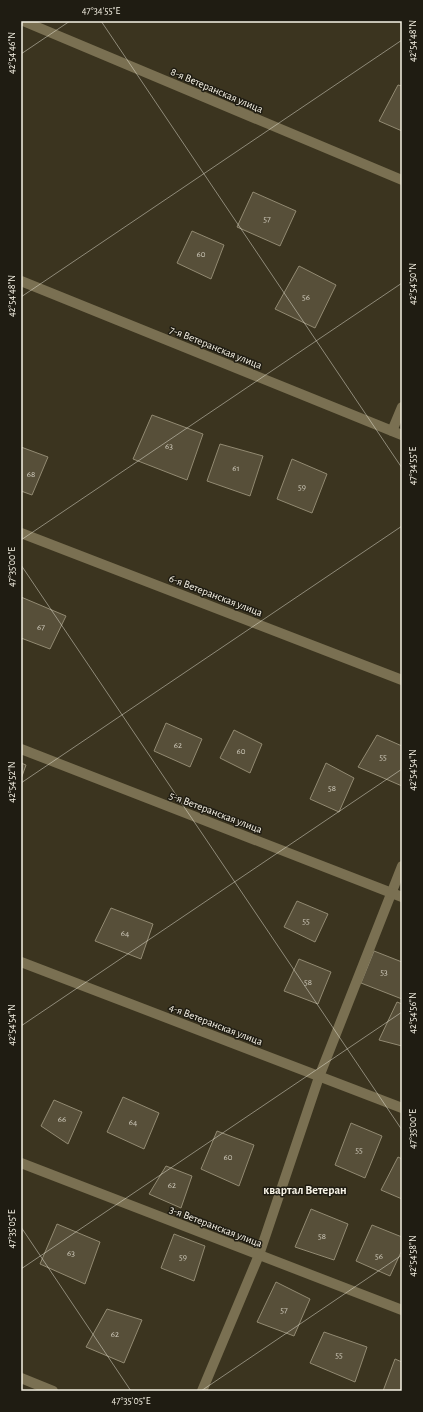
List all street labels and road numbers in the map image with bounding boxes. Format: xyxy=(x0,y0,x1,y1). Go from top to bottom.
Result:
street label: 8-я Ветеранская улица xyxy=(169,66,265,115)
street label: 7-я Ветеранская улица xyxy=(168,324,264,371)
street label: 6-я Ветеранская улица xyxy=(168,573,264,618)
street label: 5-я Ветеранская улица xyxy=(168,790,264,835)
street label: 4-я Ветеранская улица xyxy=(168,1002,264,1047)
street label: 3-я Ветеранская улица xyxy=(168,1204,264,1249)

